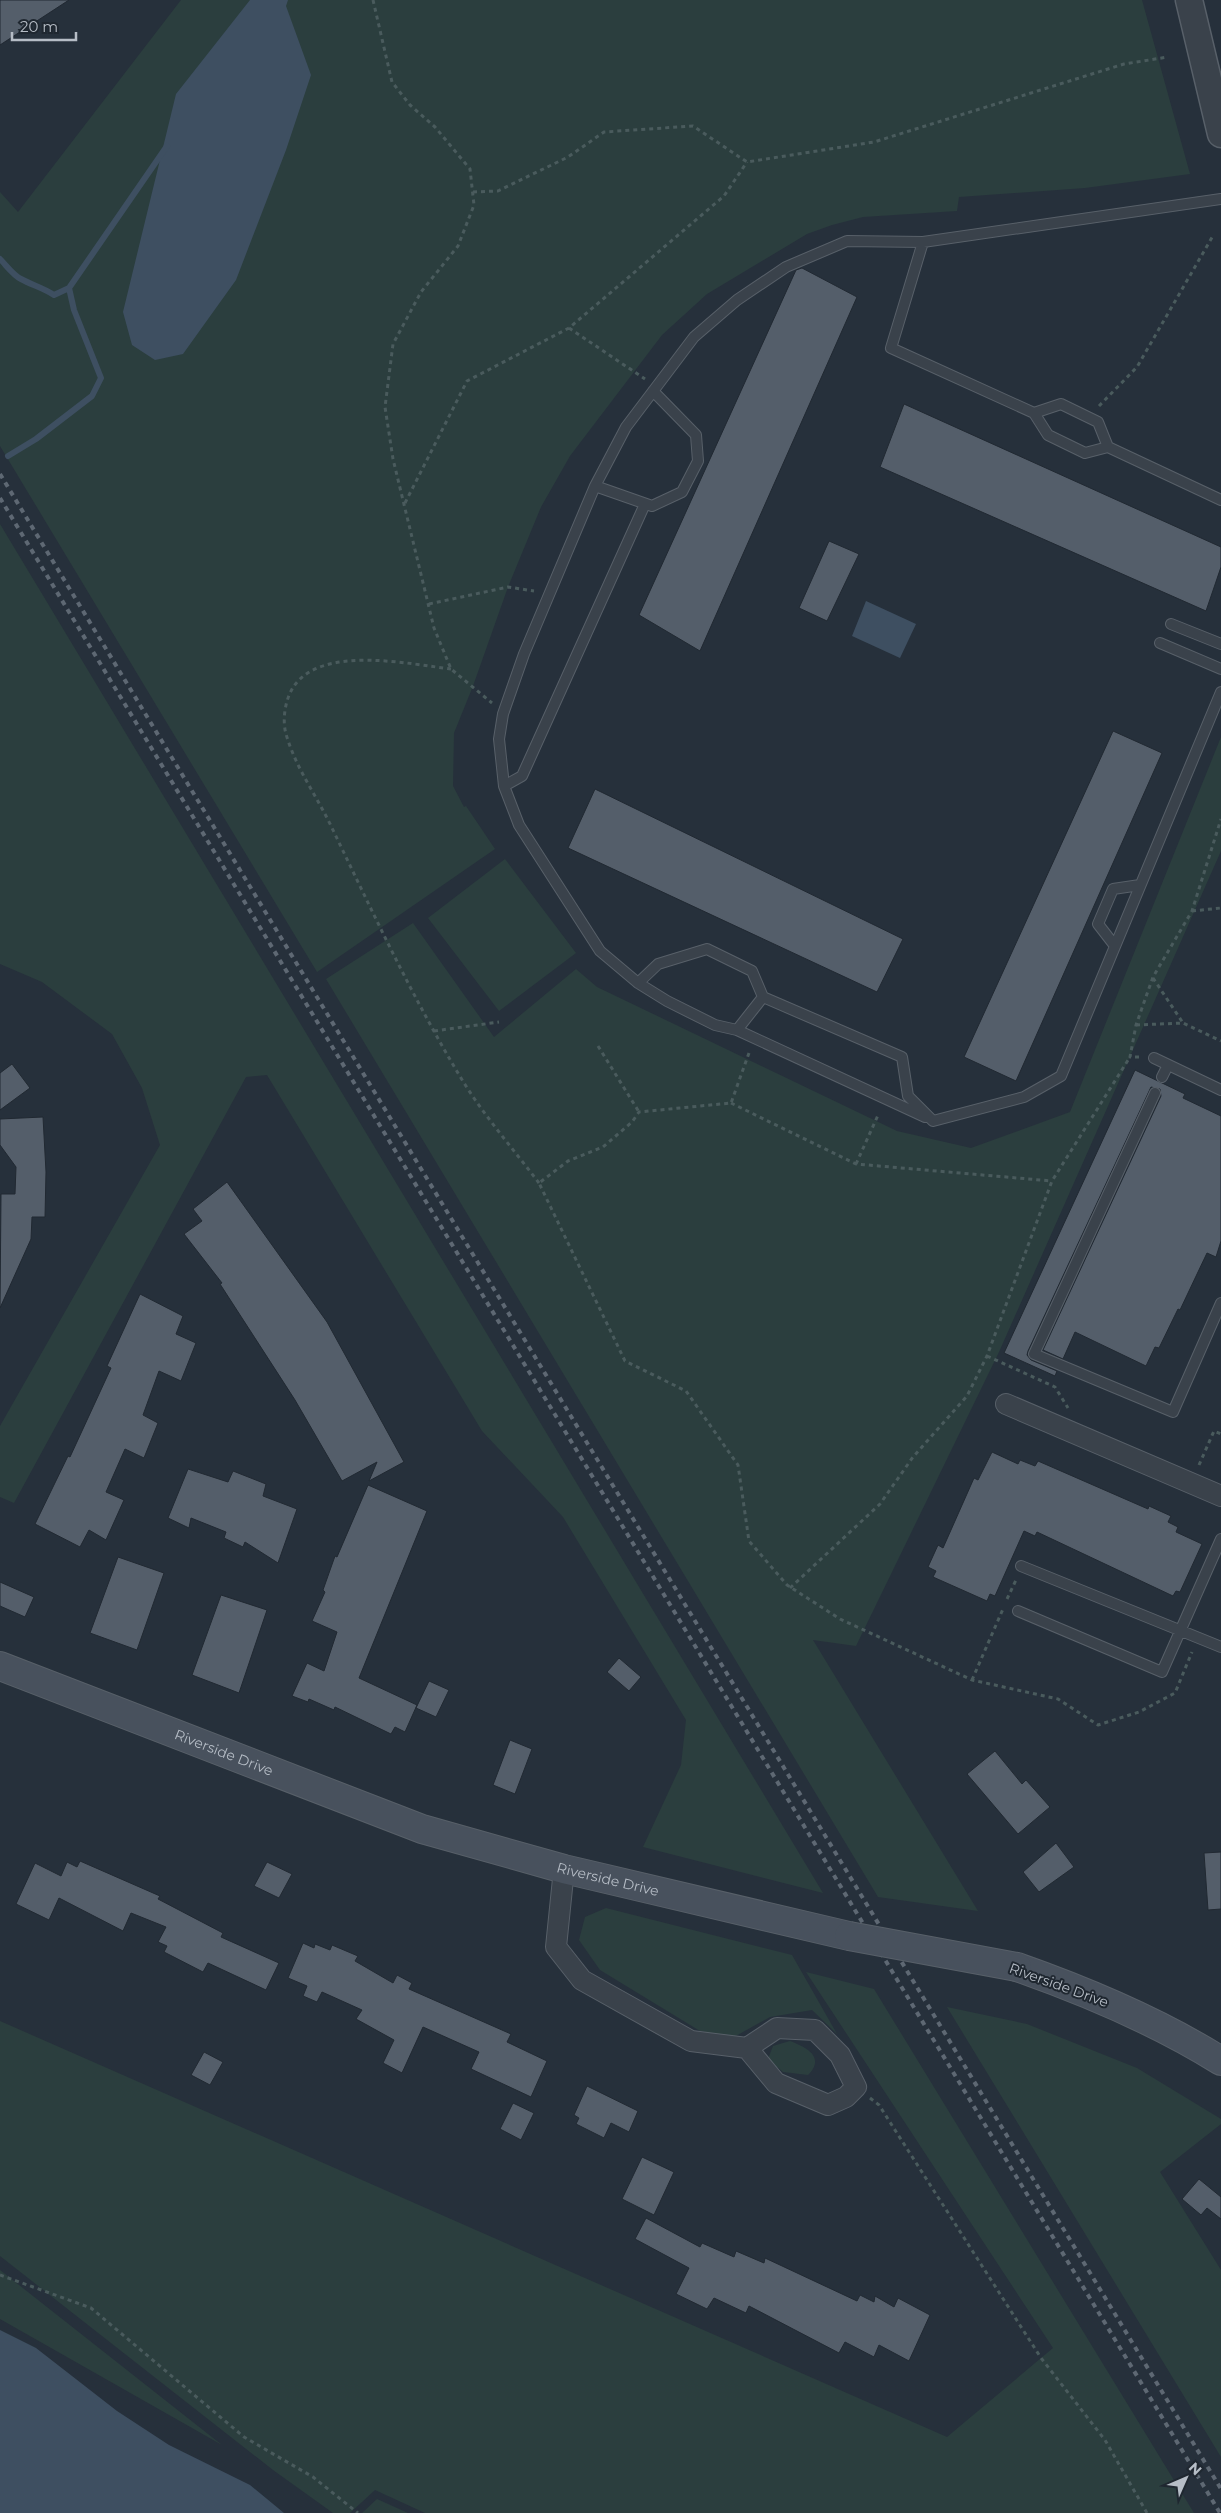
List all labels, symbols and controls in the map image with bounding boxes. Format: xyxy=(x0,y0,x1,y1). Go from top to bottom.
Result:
scale bar xyxy=(12,10,76,42)
text: 20 m xyxy=(20,17,58,36)
street label: Riverside Drive xyxy=(172,1725,276,1780)
street label: Riverside Drive xyxy=(555,1858,661,1900)
street label: Riverside Drive xyxy=(1007,1959,1111,2011)
north arrow xyxy=(1161,2453,1211,2503)
text: N xyxy=(1185,2458,1206,2479)

